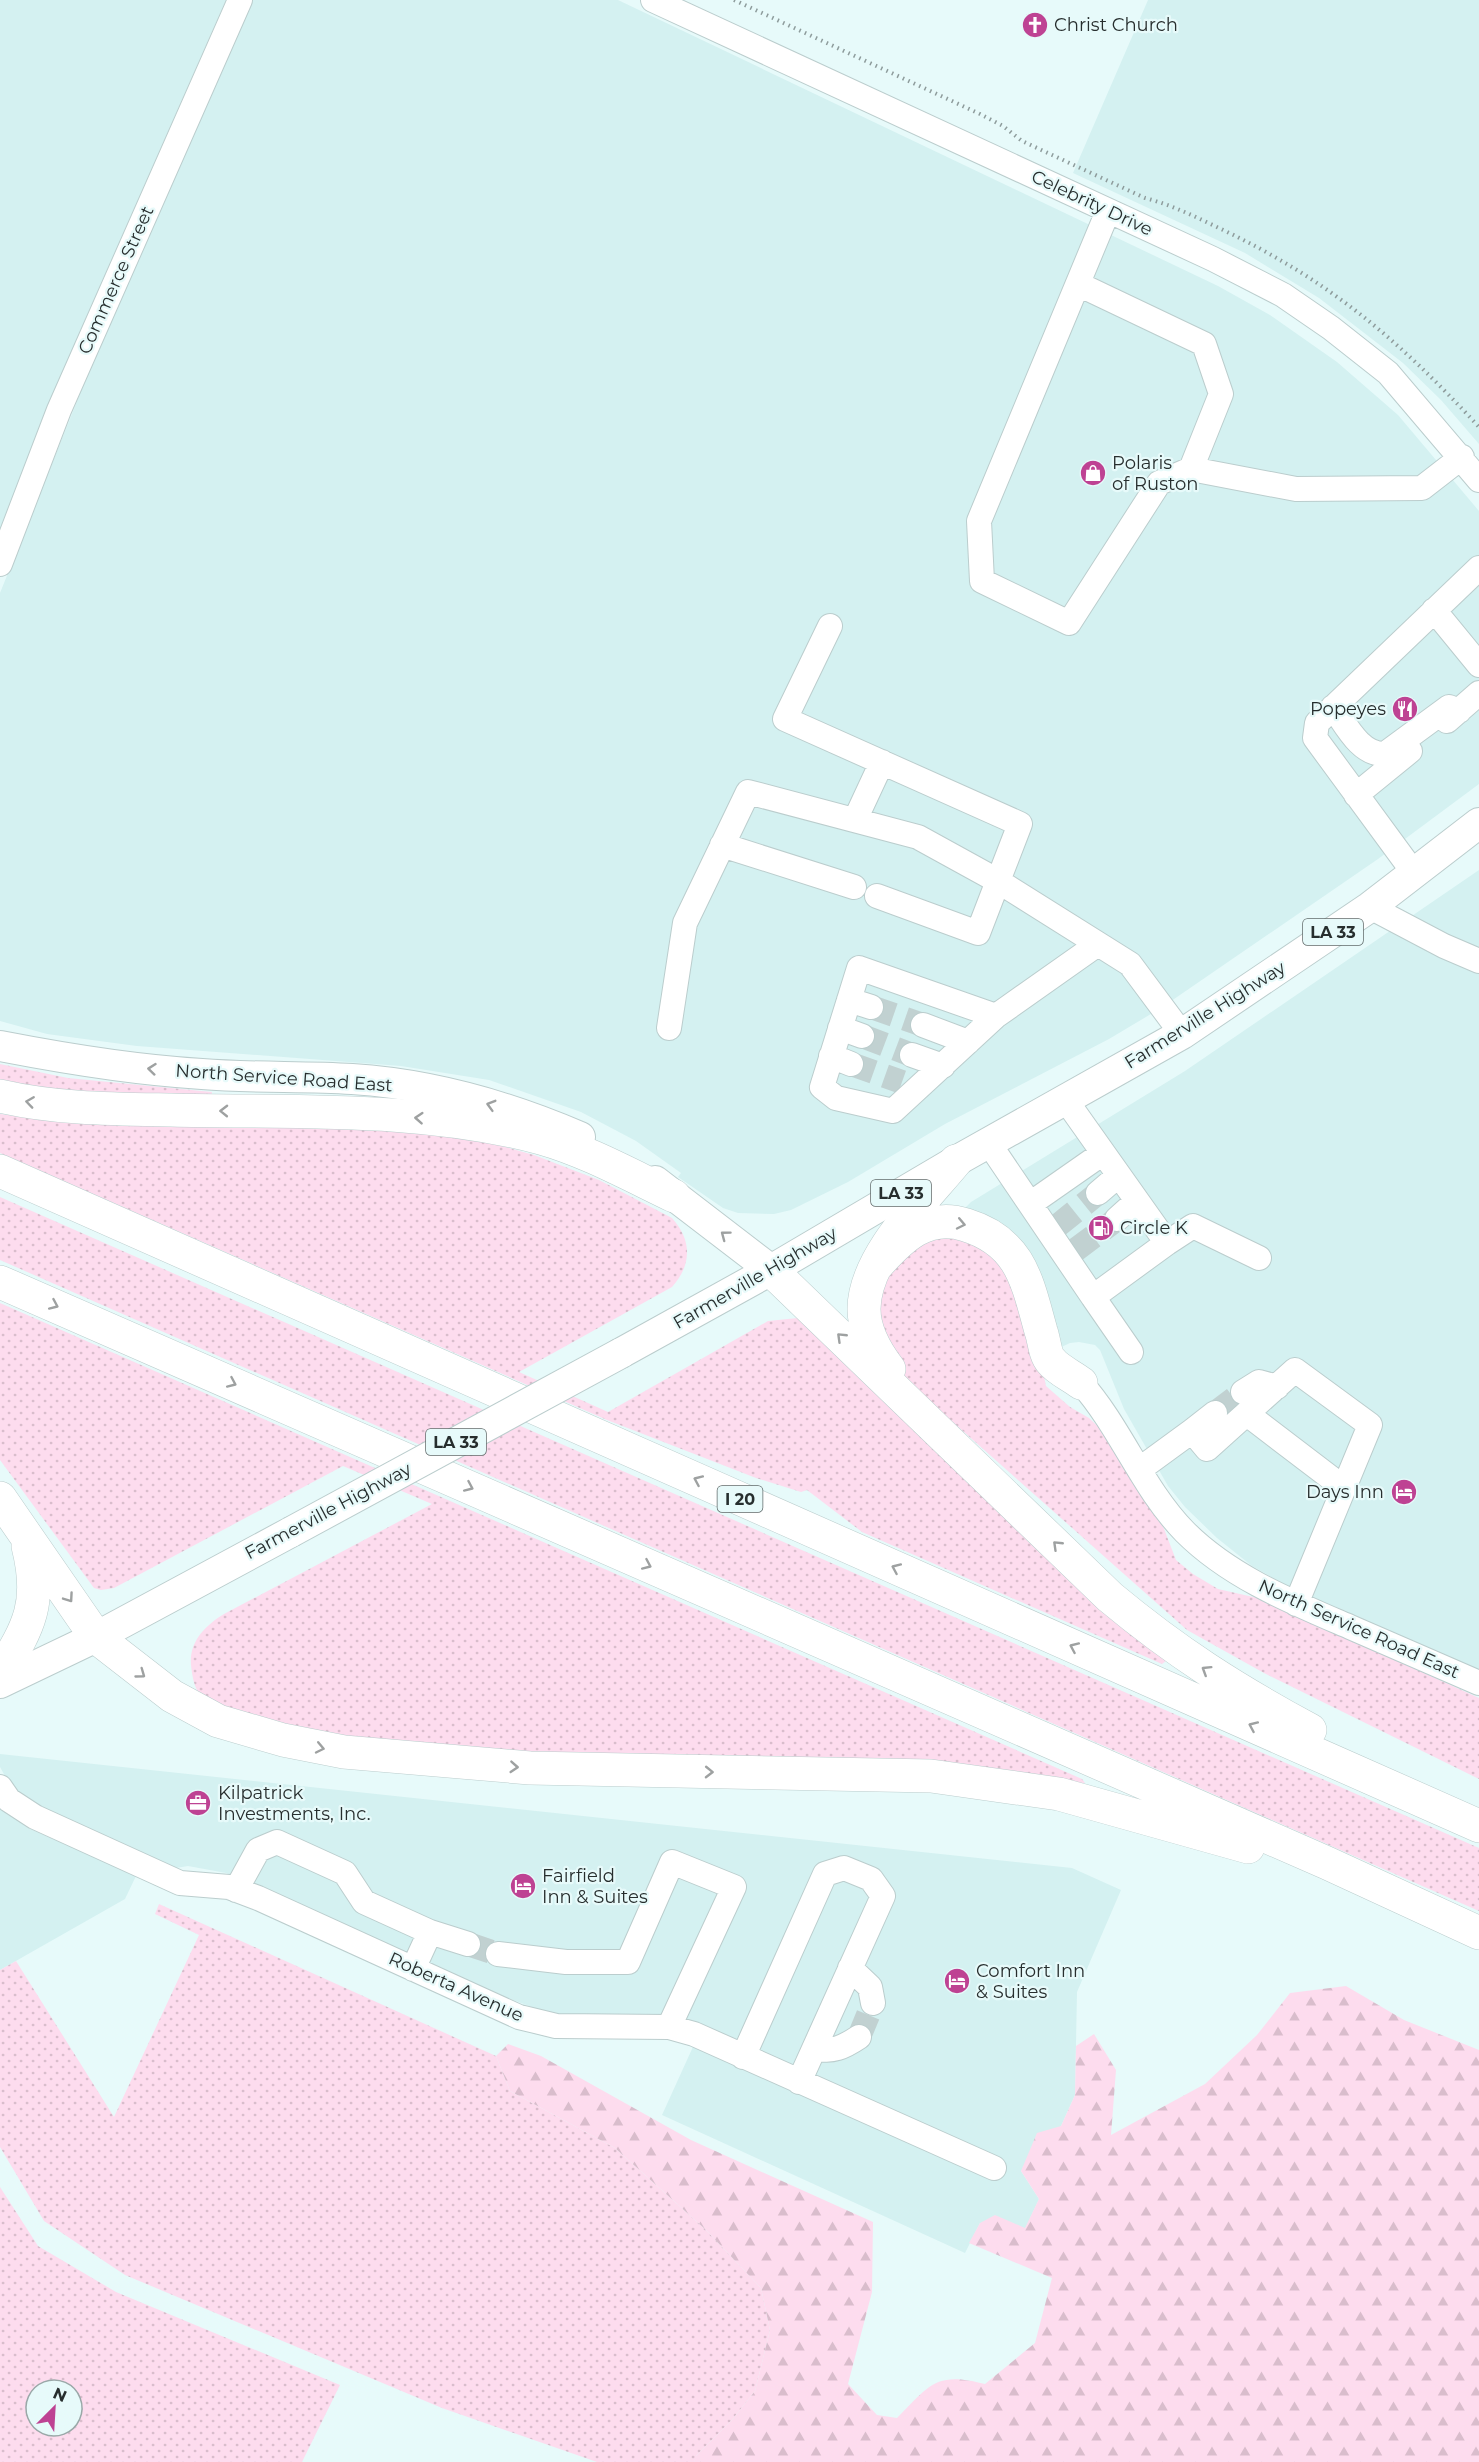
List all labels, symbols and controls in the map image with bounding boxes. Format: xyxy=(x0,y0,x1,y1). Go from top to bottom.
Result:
church icon: Christ Church xyxy=(1020,10,1050,40)
place label: Christ Church xyxy=(1054,14,1178,36)
street label: Celebrity Drive xyxy=(1028,165,1156,241)
street label: Commerce Street xyxy=(73,203,159,357)
place label: Polaris of Ruston xyxy=(1112,452,1198,495)
shop icon: Polaris of Ruston xyxy=(1078,458,1108,488)
restaurant icon: Popeyes xyxy=(1390,694,1420,724)
place label: Popeyes xyxy=(1310,698,1386,720)
road number: LA 33 xyxy=(1303,919,1363,945)
street label: Farmerville Highway xyxy=(1121,956,1290,1073)
street label: North Service Road East xyxy=(175,1059,393,1097)
one-way arrow xyxy=(148,1063,157,1076)
one-way arrow xyxy=(25,1097,34,1109)
one-way arrow xyxy=(486,1100,497,1112)
one-way arrow xyxy=(220,1105,229,1117)
one-way arrow xyxy=(415,1112,424,1125)
road number: LA 33 xyxy=(871,1180,931,1206)
fuel station icon: Circle K xyxy=(1086,1213,1116,1243)
one-way arrow xyxy=(956,1217,966,1230)
place label: Circle K xyxy=(1120,1217,1188,1239)
street label: Farmerville Highway xyxy=(669,1222,841,1334)
one-way arrow xyxy=(720,1231,731,1242)
one-way arrow xyxy=(47,1298,58,1310)
one-way arrow xyxy=(838,1333,849,1344)
one-way arrow xyxy=(226,1376,237,1388)
road number: LA 33 xyxy=(426,1429,486,1455)
street label: Farmerville Highway xyxy=(241,1458,415,1564)
one-way arrow xyxy=(694,1476,705,1488)
hotel icon: Days Inn xyxy=(1389,1477,1419,1507)
one-way arrow xyxy=(462,1480,473,1492)
place label: Days Inn xyxy=(1306,1481,1384,1503)
road number: I 20 xyxy=(718,1486,762,1512)
one-way arrow xyxy=(1053,1541,1063,1552)
one-way arrow xyxy=(641,1558,652,1570)
one-way arrow xyxy=(891,1563,902,1575)
street label: North Service Road East xyxy=(1255,1575,1463,1683)
one-way arrow xyxy=(62,1592,73,1603)
one-way arrow xyxy=(1070,1642,1081,1654)
one-way arrow xyxy=(1202,1666,1212,1678)
one-way arrow xyxy=(135,1667,146,1678)
one-way arrow xyxy=(1248,1721,1259,1733)
one-way arrow xyxy=(314,1740,324,1753)
one-way arrow xyxy=(509,1760,518,1773)
one-way arrow xyxy=(704,1765,713,1778)
place label: Kilpatrick Investments, Inc. xyxy=(218,1782,371,1825)
office icon: Kilpatrick Investments, Inc. xyxy=(183,1788,213,1818)
place label: Fairfield Inn & Suites xyxy=(542,1865,648,1908)
hotel icon: Fairfield Inn & Suites xyxy=(508,1871,538,1901)
street label: Roberta Avenue xyxy=(385,1947,527,2027)
place label: Comfort Inn & Suites xyxy=(976,1960,1085,2003)
hotel icon: Comfort Inn & Suites xyxy=(942,1966,972,1996)
north arrow xyxy=(24,2378,84,2438)
text: N xyxy=(50,2383,70,2406)

